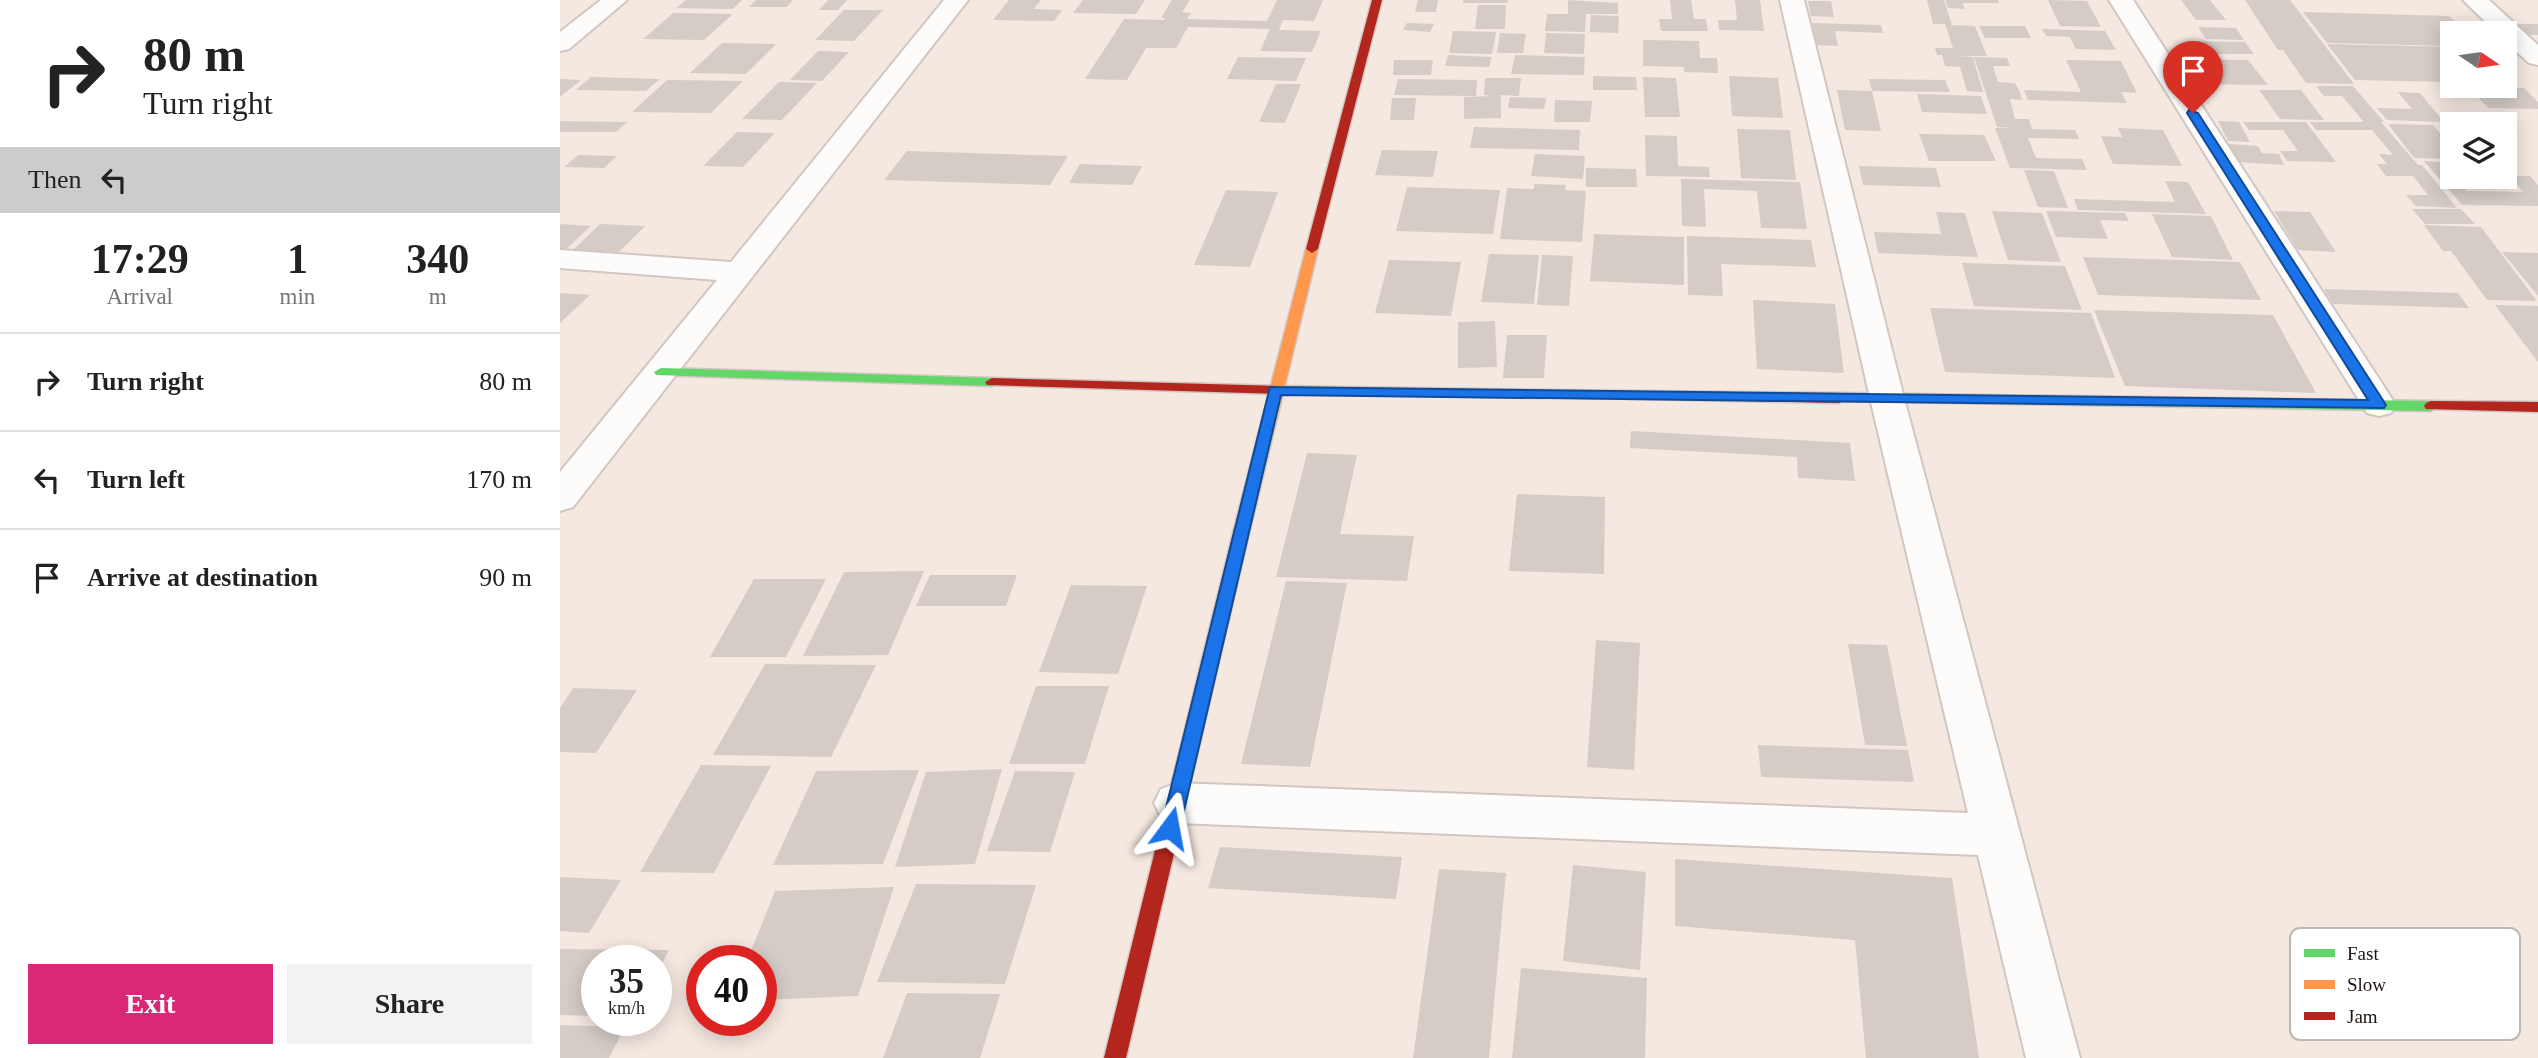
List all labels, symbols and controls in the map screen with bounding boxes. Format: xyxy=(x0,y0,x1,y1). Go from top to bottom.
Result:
north arrow xyxy=(2440,21,2516,98)
map controls xyxy=(2440,21,2517,189)
text: 80 m xyxy=(143,27,245,82)
icon: right xyxy=(28,28,119,119)
pin xyxy=(2163,41,2223,113)
icon: arrive xyxy=(2174,52,2212,90)
text: Turn right xyxy=(143,85,273,121)
button: layers xyxy=(2440,112,2517,189)
icon: left xyxy=(95,161,133,199)
text: Then xyxy=(28,165,81,194)
text: 17:29 xyxy=(91,236,189,282)
text: 1 xyxy=(287,236,308,282)
text: 340 xyxy=(406,236,469,282)
text: Arrival xyxy=(107,284,173,309)
text: min xyxy=(280,284,315,309)
text: m xyxy=(429,284,447,309)
icon: right xyxy=(28,363,66,401)
text: Turn right xyxy=(87,367,204,396)
text: 80 m xyxy=(479,367,532,396)
icon: left xyxy=(28,461,66,499)
text: Turn left xyxy=(87,465,185,494)
text: 170 m xyxy=(466,465,532,494)
icon: arrive xyxy=(28,559,66,597)
text: Arrive at destination xyxy=(87,563,318,592)
text: 90 m xyxy=(479,563,532,592)
position arrow xyxy=(1133,791,1207,865)
legend xyxy=(2290,928,2520,1040)
text: Fast xyxy=(2347,943,2379,964)
speed limit sign: 40 xyxy=(686,945,777,1036)
text: 35 xyxy=(609,962,644,1001)
button: Exit xyxy=(28,964,273,1044)
button: Share xyxy=(287,964,532,1044)
text: Slow xyxy=(2347,974,2386,995)
text: km/h xyxy=(608,998,645,1018)
text: Jam xyxy=(2347,1006,2378,1027)

